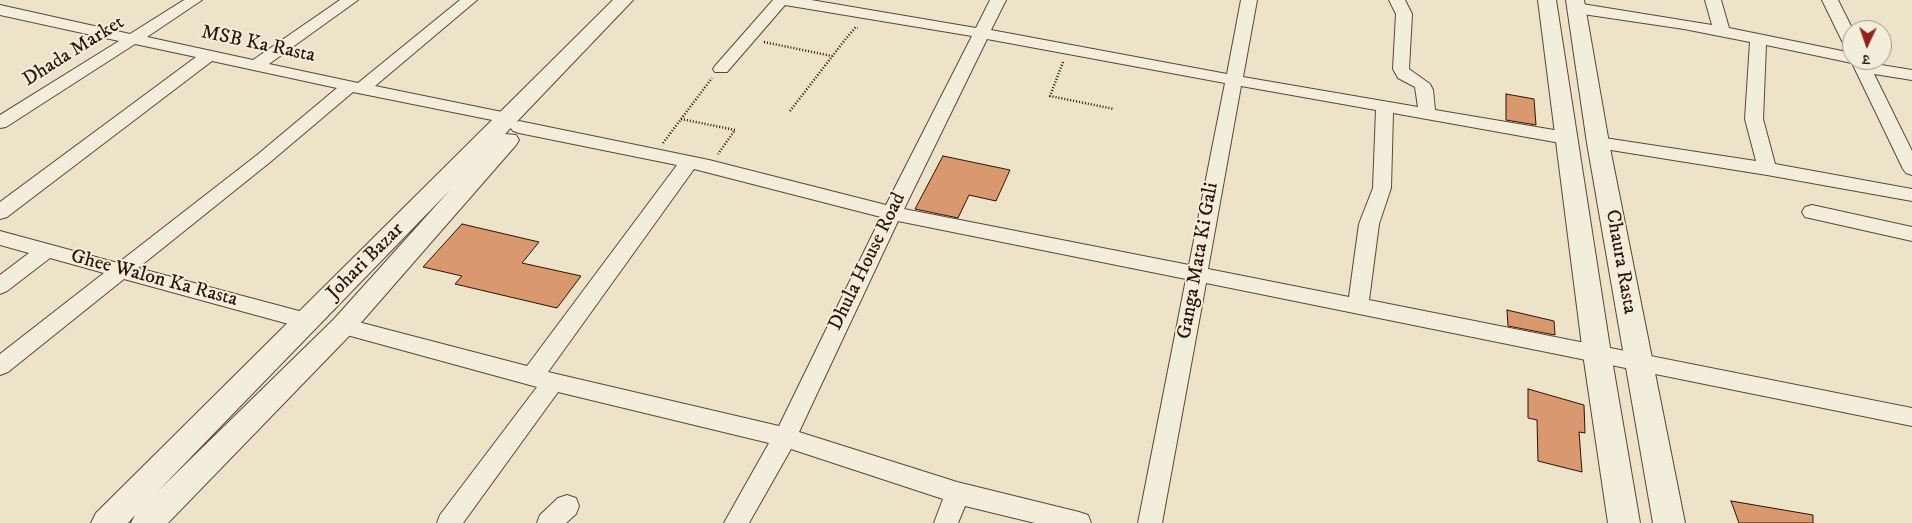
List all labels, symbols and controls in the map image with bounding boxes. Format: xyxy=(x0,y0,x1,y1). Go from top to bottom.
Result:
street label: Dhada Market xyxy=(19,11,129,93)
north arrow xyxy=(1842,20,1892,70)
street label: MSB Ka Rasta xyxy=(199,21,317,69)
text: उ xyxy=(1862,50,1870,68)
street label: Ganga Mata Ki Gali xyxy=(1173,181,1225,341)
street label: Dhula House Road xyxy=(824,189,912,335)
street label: Chaura Rasta xyxy=(1599,208,1641,316)
street label: Johari Bazar xyxy=(323,219,409,305)
street label: Ghee Walon Ka Rasta xyxy=(68,245,240,313)

